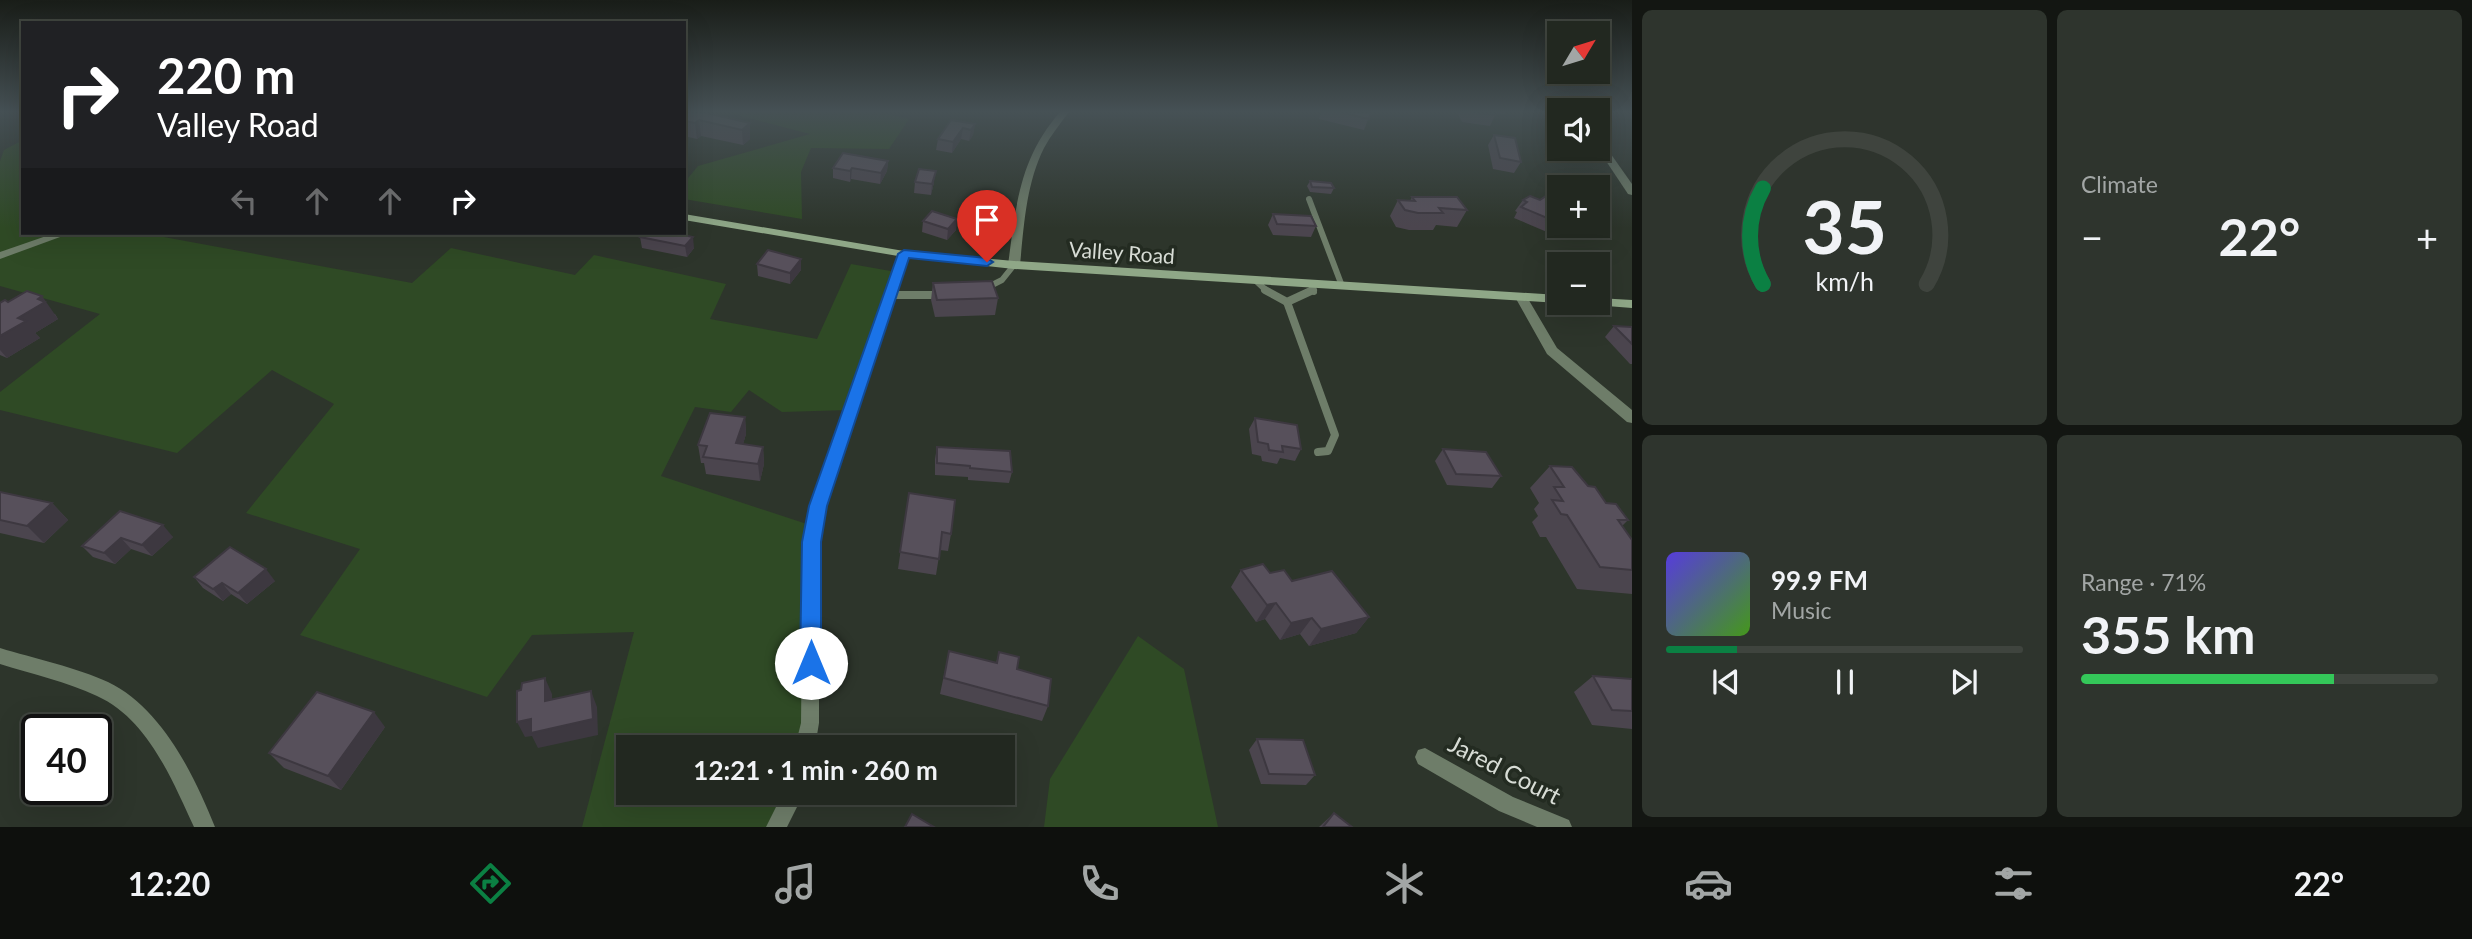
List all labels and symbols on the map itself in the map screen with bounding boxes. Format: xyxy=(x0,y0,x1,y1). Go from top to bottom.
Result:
north arrow xyxy=(1547,21,1610,84)
pin xyxy=(957,190,1017,262)
street label: Valley Road xyxy=(1068,236,1176,268)
position arrow xyxy=(774,626,848,700)
speed limit sign: 40 xyxy=(21,714,112,805)
street label: Jared Court xyxy=(1444,728,1566,810)

